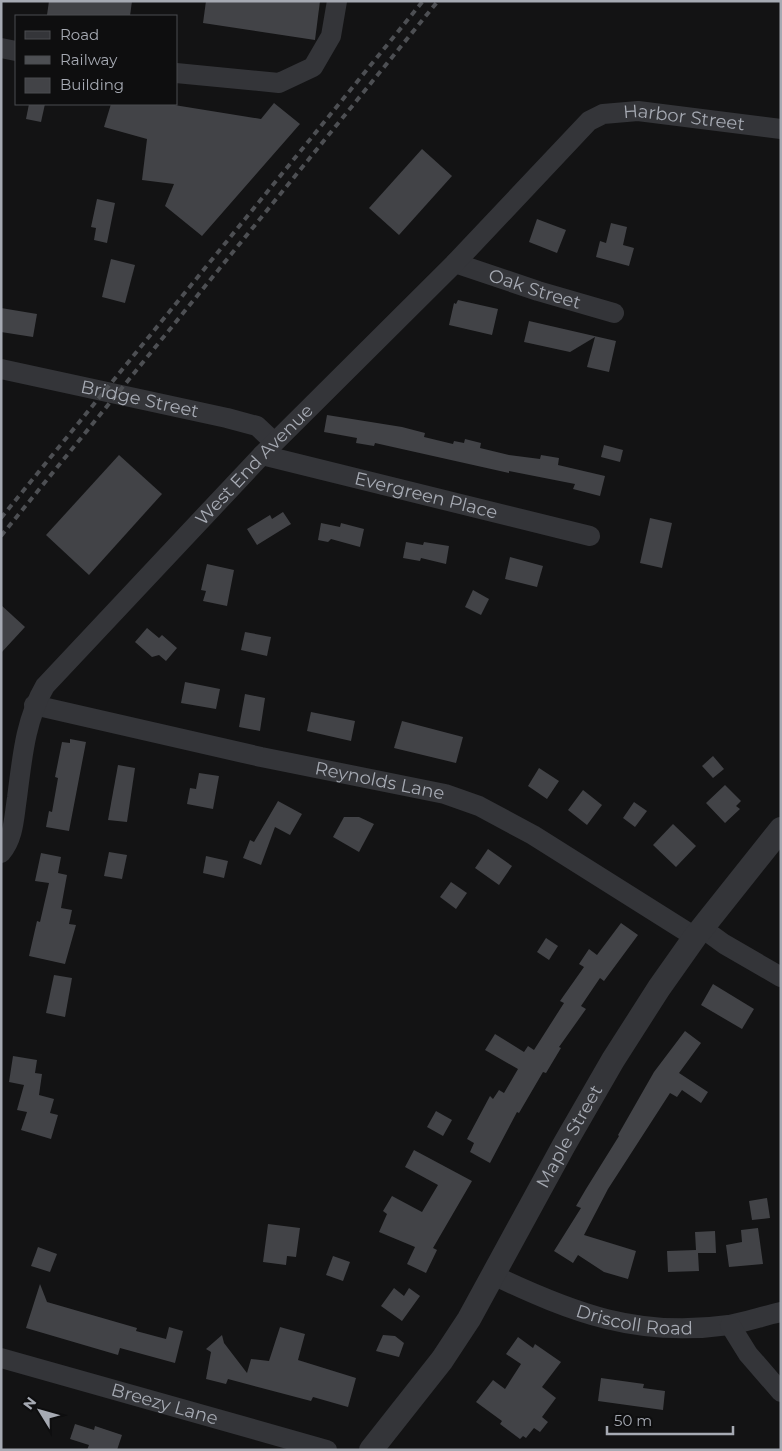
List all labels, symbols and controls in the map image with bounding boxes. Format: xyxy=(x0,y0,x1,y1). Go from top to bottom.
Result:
legend xyxy=(15,15,178,105)
text: Road xyxy=(60,25,99,44)
text: Railway xyxy=(60,50,118,69)
text: Building xyxy=(60,75,124,94)
street label: Harbor Street xyxy=(622,100,746,135)
street label: Oak Street xyxy=(486,264,584,314)
street label: Bridge Street xyxy=(79,376,201,423)
street label: West End Avenue xyxy=(191,399,318,530)
street label: Evergreen Place xyxy=(352,467,500,524)
street label: Reynolds Lane xyxy=(313,757,447,805)
street label: Maple Street xyxy=(532,1081,607,1192)
street label: Driscoll Road xyxy=(573,1300,693,1340)
street label: Breezy Lane xyxy=(109,1379,221,1430)
north arrow xyxy=(15,1386,65,1436)
text: N xyxy=(19,1393,40,1413)
scale bar xyxy=(607,1404,733,1436)
text: 50 m xyxy=(614,1411,652,1430)

